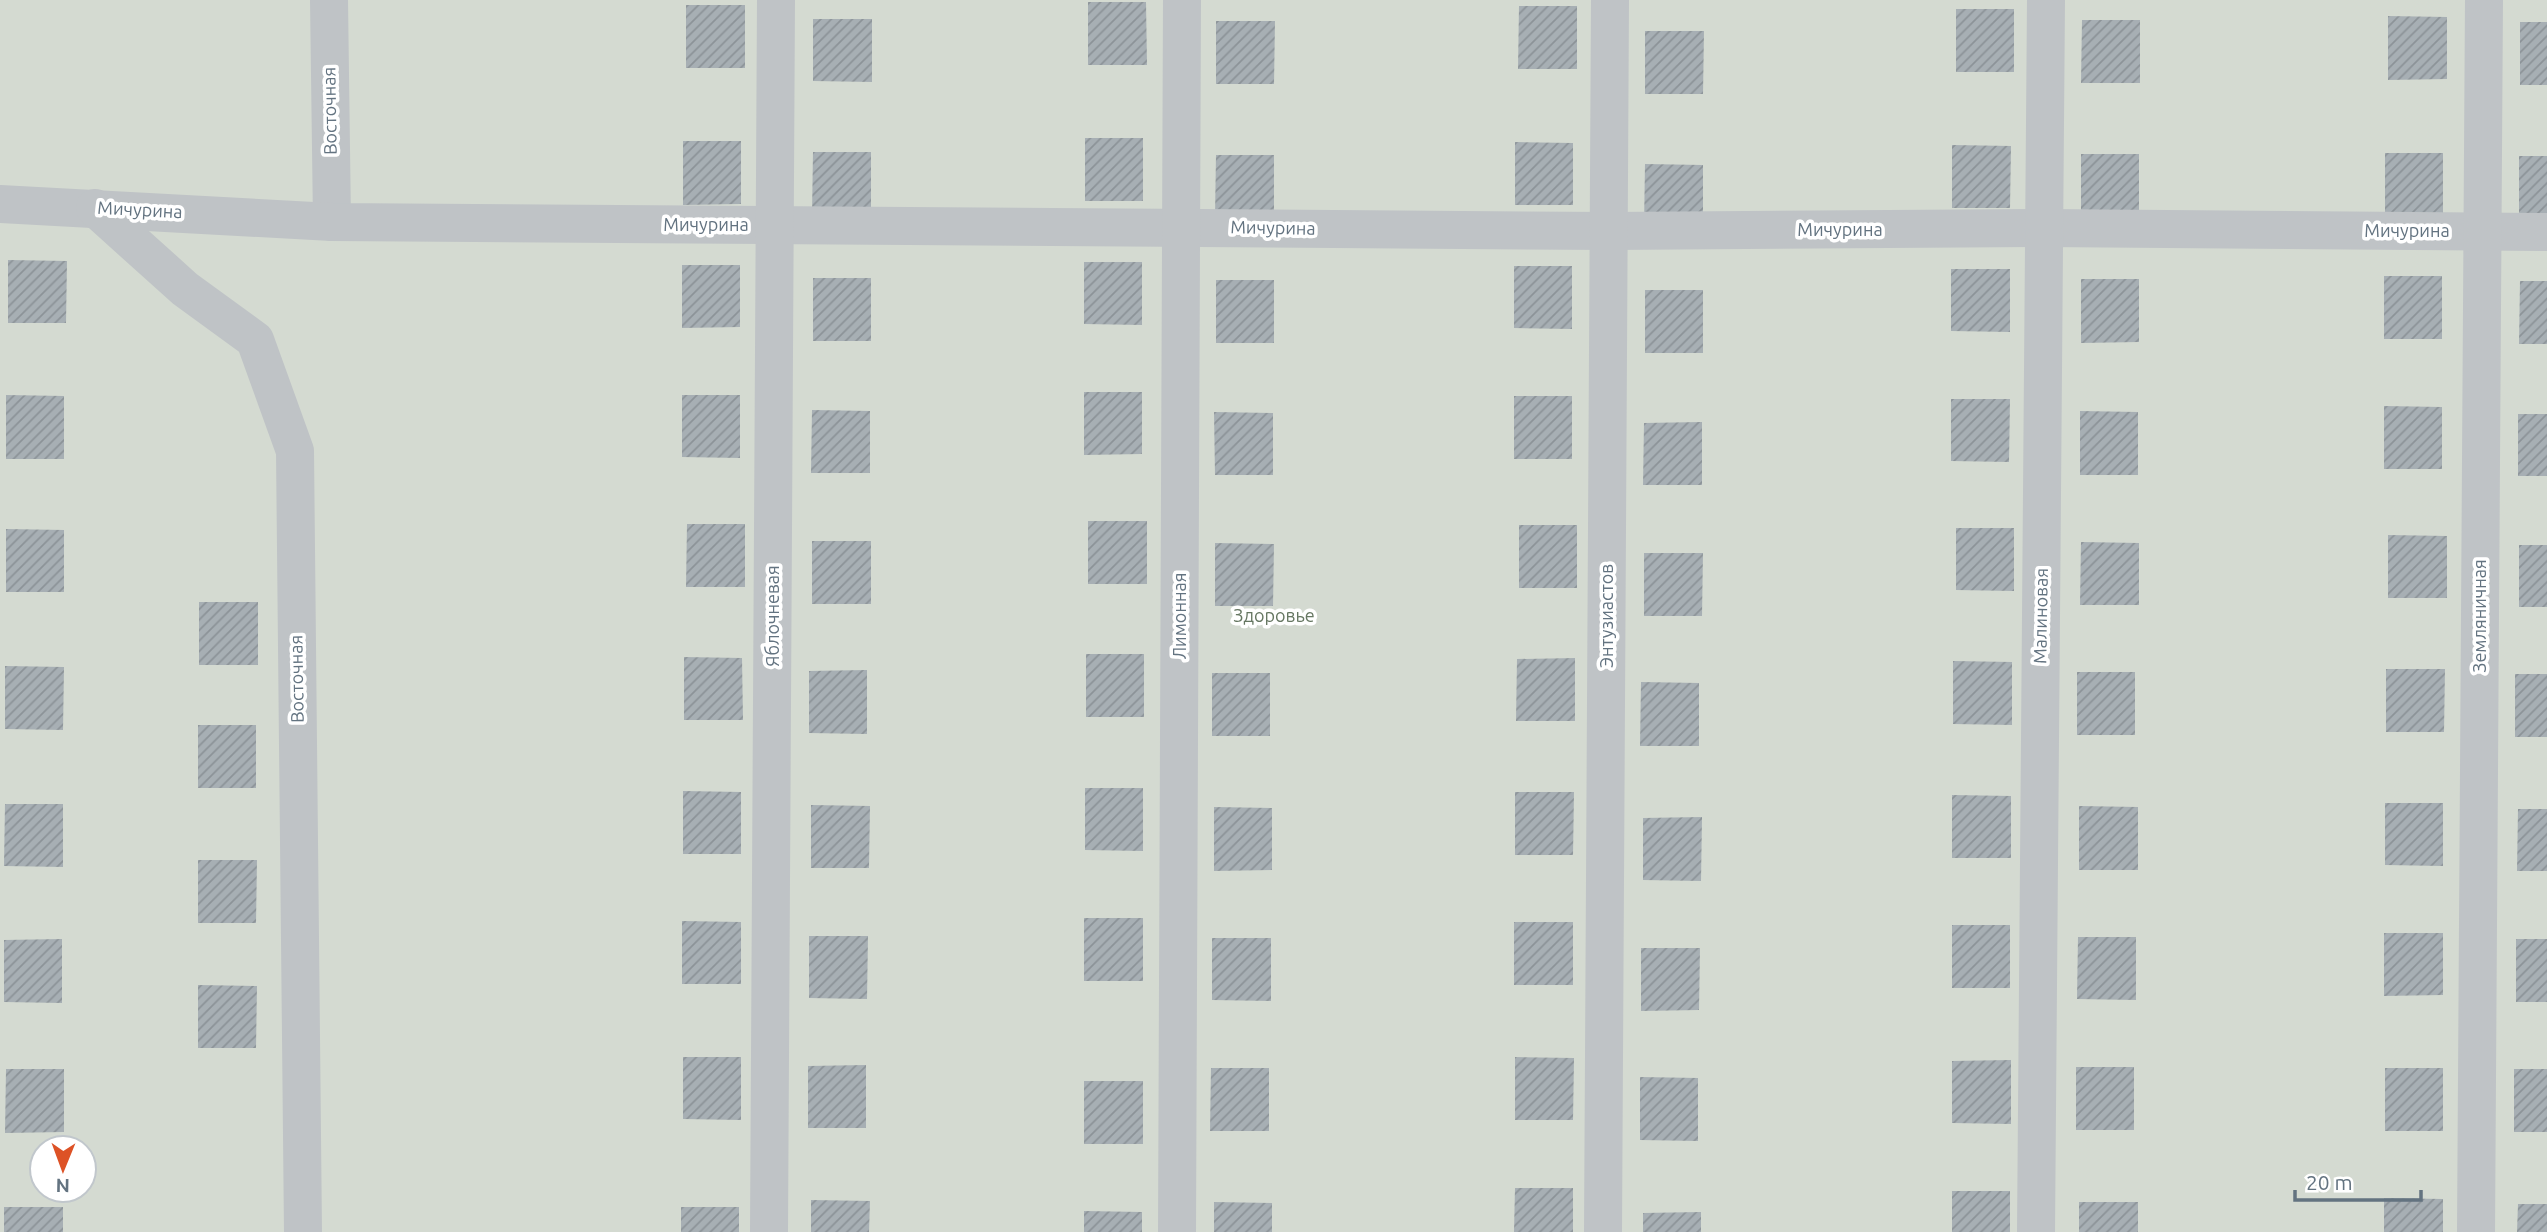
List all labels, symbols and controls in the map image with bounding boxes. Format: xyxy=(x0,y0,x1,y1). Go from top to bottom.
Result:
street label: Восточная xyxy=(318,67,340,155)
street label: Мичурина xyxy=(97,197,183,221)
street label: Мичурина xyxy=(663,214,749,234)
street label: Мичурина xyxy=(1230,216,1316,238)
street label: Мичурина xyxy=(1797,219,1883,239)
street label: Мичурина xyxy=(2364,220,2450,240)
street label: Земляничная xyxy=(2469,559,2489,673)
street label: Энтузиастов xyxy=(1596,564,1616,668)
street label: Яблочневая xyxy=(762,565,782,667)
street label: Малиновая xyxy=(2029,568,2051,664)
street label: Лимонная xyxy=(1169,573,1189,659)
park label: Здоровье xyxy=(1233,605,1315,625)
street label: Восточная xyxy=(285,635,307,723)
north arrow xyxy=(28,1134,98,1204)
scale bar xyxy=(2295,1158,2421,1202)
text: 20 m xyxy=(2306,1170,2353,1194)
text: N xyxy=(55,1175,70,1197)

